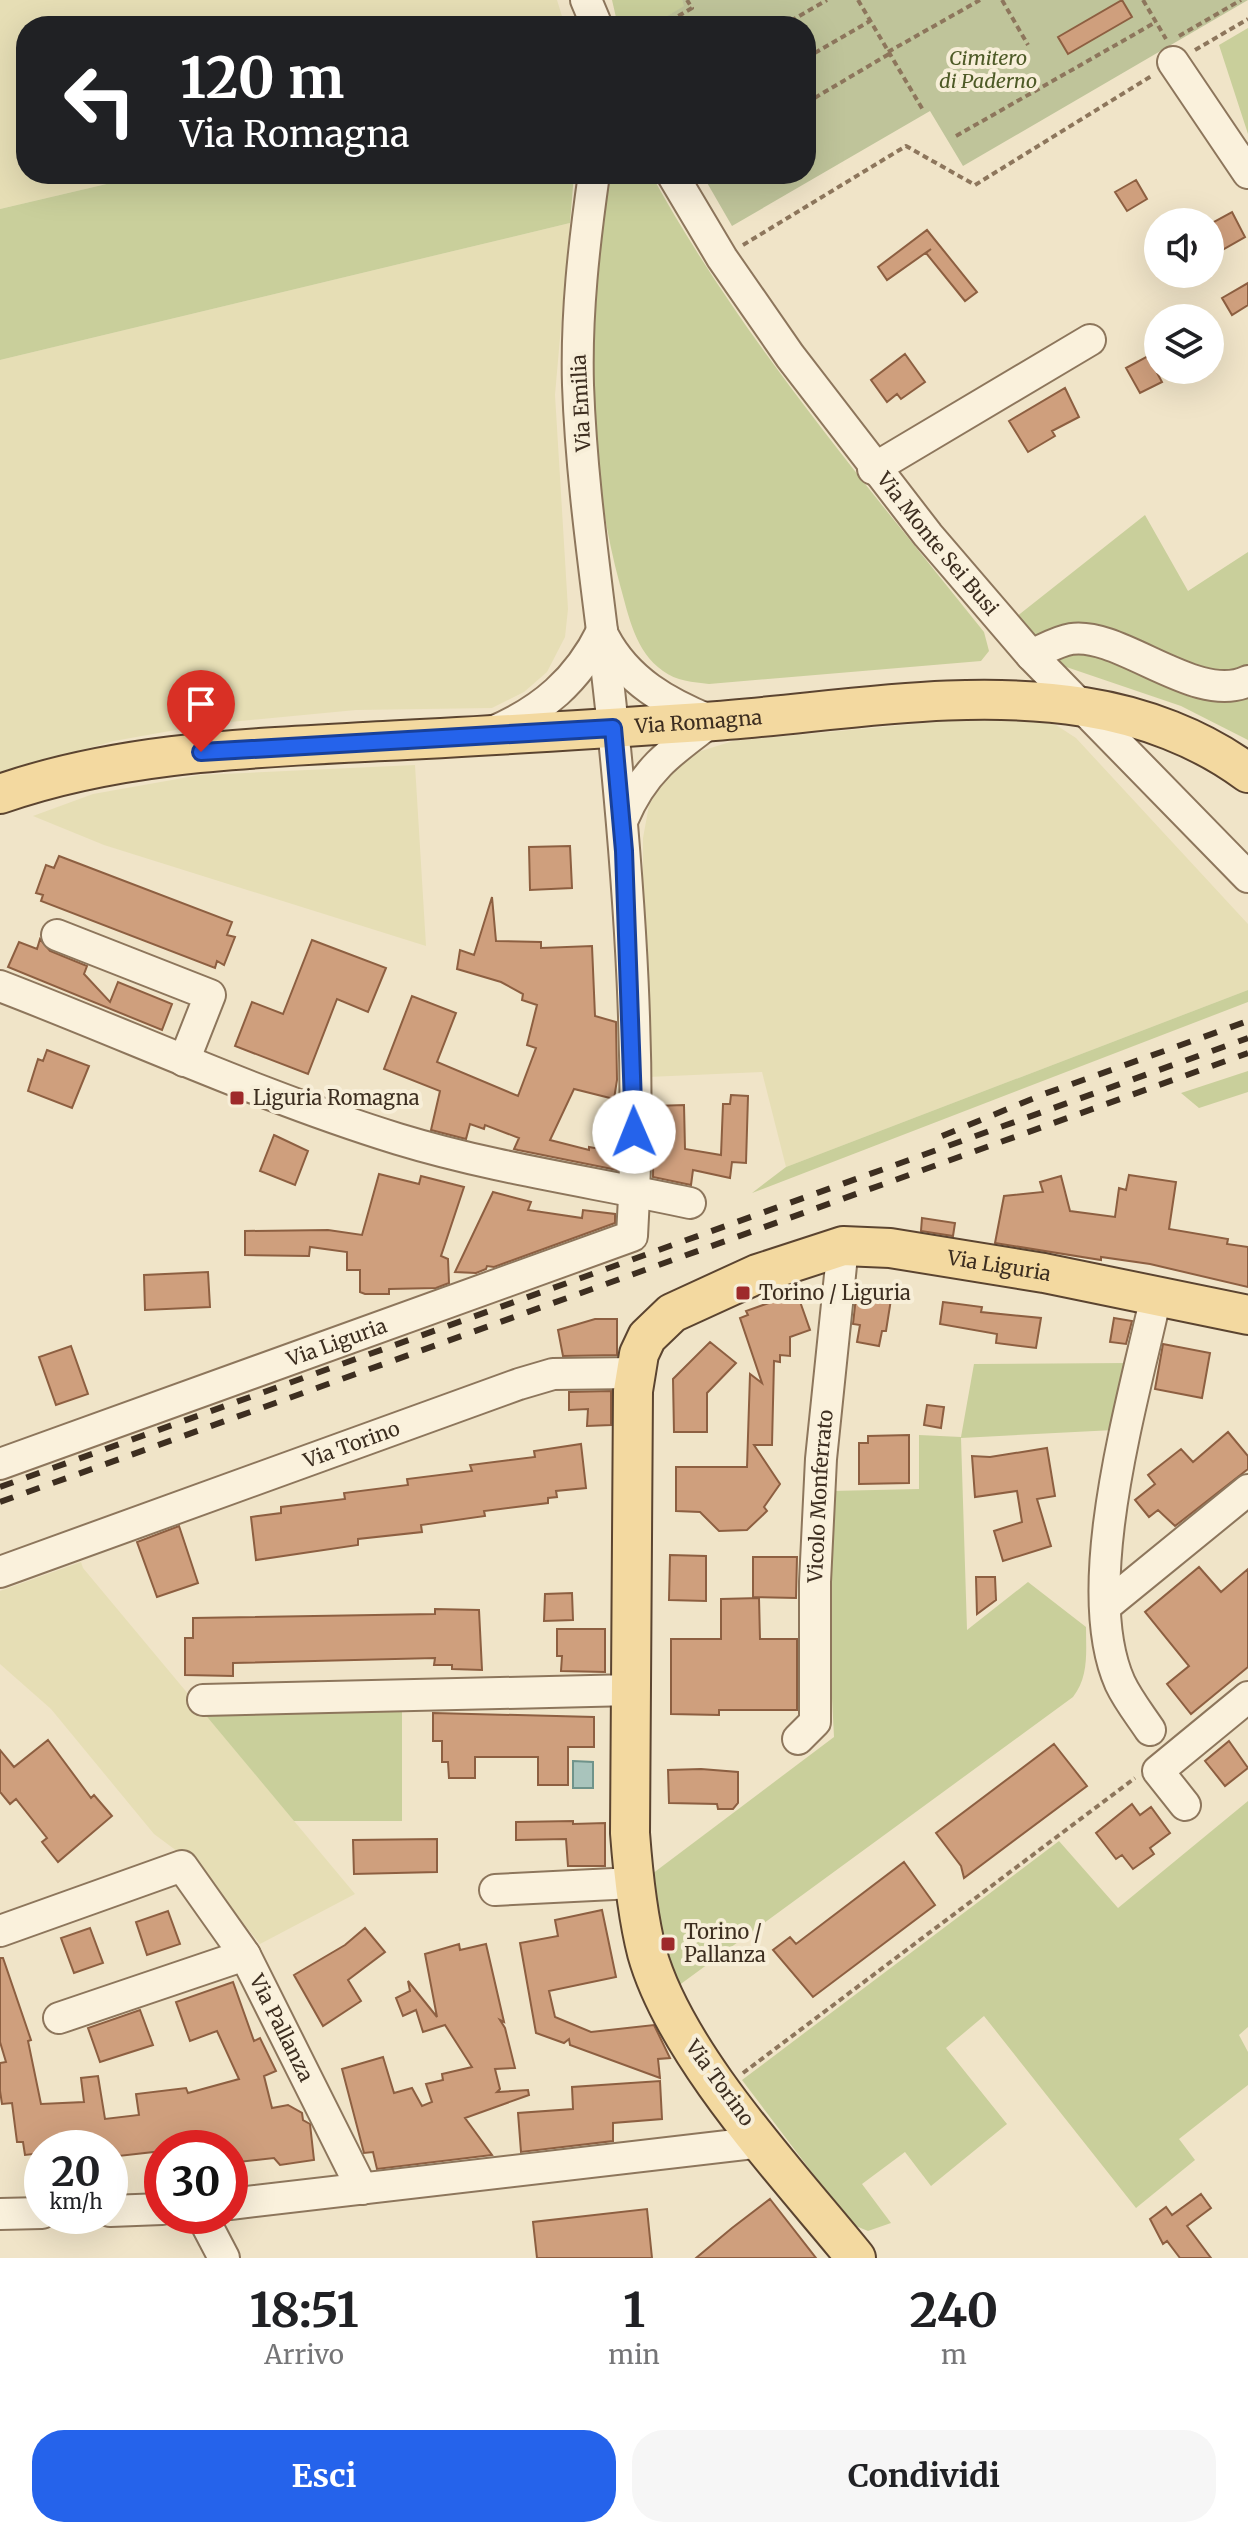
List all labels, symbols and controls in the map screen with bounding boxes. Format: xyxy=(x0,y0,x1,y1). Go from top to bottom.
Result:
text: 120 m xyxy=(180,43,344,113)
park label: Cimitero di Paderno xyxy=(939,45,1037,93)
icon: left xyxy=(48,48,152,152)
text: Via Romagna xyxy=(180,112,409,157)
map controls xyxy=(1144,208,1224,384)
button: sound xyxy=(1144,208,1224,288)
button: layers xyxy=(1144,304,1224,384)
street label: Via Emilia xyxy=(565,353,596,453)
street label: Via Monte Sei Busi xyxy=(871,466,1004,620)
pin xyxy=(167,670,235,752)
icon: arrive xyxy=(179,682,223,726)
street label: Via Romagna xyxy=(633,704,763,738)
place label: Liguria Romagna xyxy=(253,1085,420,1110)
marker: Liguria Romagna xyxy=(228,1089,246,1107)
position arrow xyxy=(592,1090,676,1174)
street label: Via Liguria xyxy=(945,1244,1054,1286)
place label: Torino / Liguria xyxy=(759,1280,911,1305)
marker: Torino / Liguria xyxy=(734,1284,752,1302)
street label: Via Liguria xyxy=(282,1312,390,1372)
street label: Vicolo Monferrato xyxy=(802,1408,838,1584)
street label: Via Torino xyxy=(299,1415,403,1473)
place label: Torino / Pallanza xyxy=(684,1919,766,1967)
marker: Torino / Pallanza xyxy=(659,1935,677,1953)
street label: Via Pallanza xyxy=(244,1969,319,2086)
street label: Via Torino xyxy=(680,2034,760,2131)
speed limit sign: 30 xyxy=(144,2130,248,2234)
text: 20 xyxy=(51,2147,101,2197)
text: km/h xyxy=(50,2189,102,2214)
text: 18:51 xyxy=(250,2280,359,2340)
text: 1 xyxy=(623,2280,645,2340)
text: 240 xyxy=(909,2280,998,2340)
text: Arrivo xyxy=(264,2338,344,2371)
text: min xyxy=(608,2338,660,2371)
text: m xyxy=(941,2338,967,2371)
button: Esci xyxy=(32,2430,616,2522)
button: Condividi xyxy=(632,2430,1216,2522)

